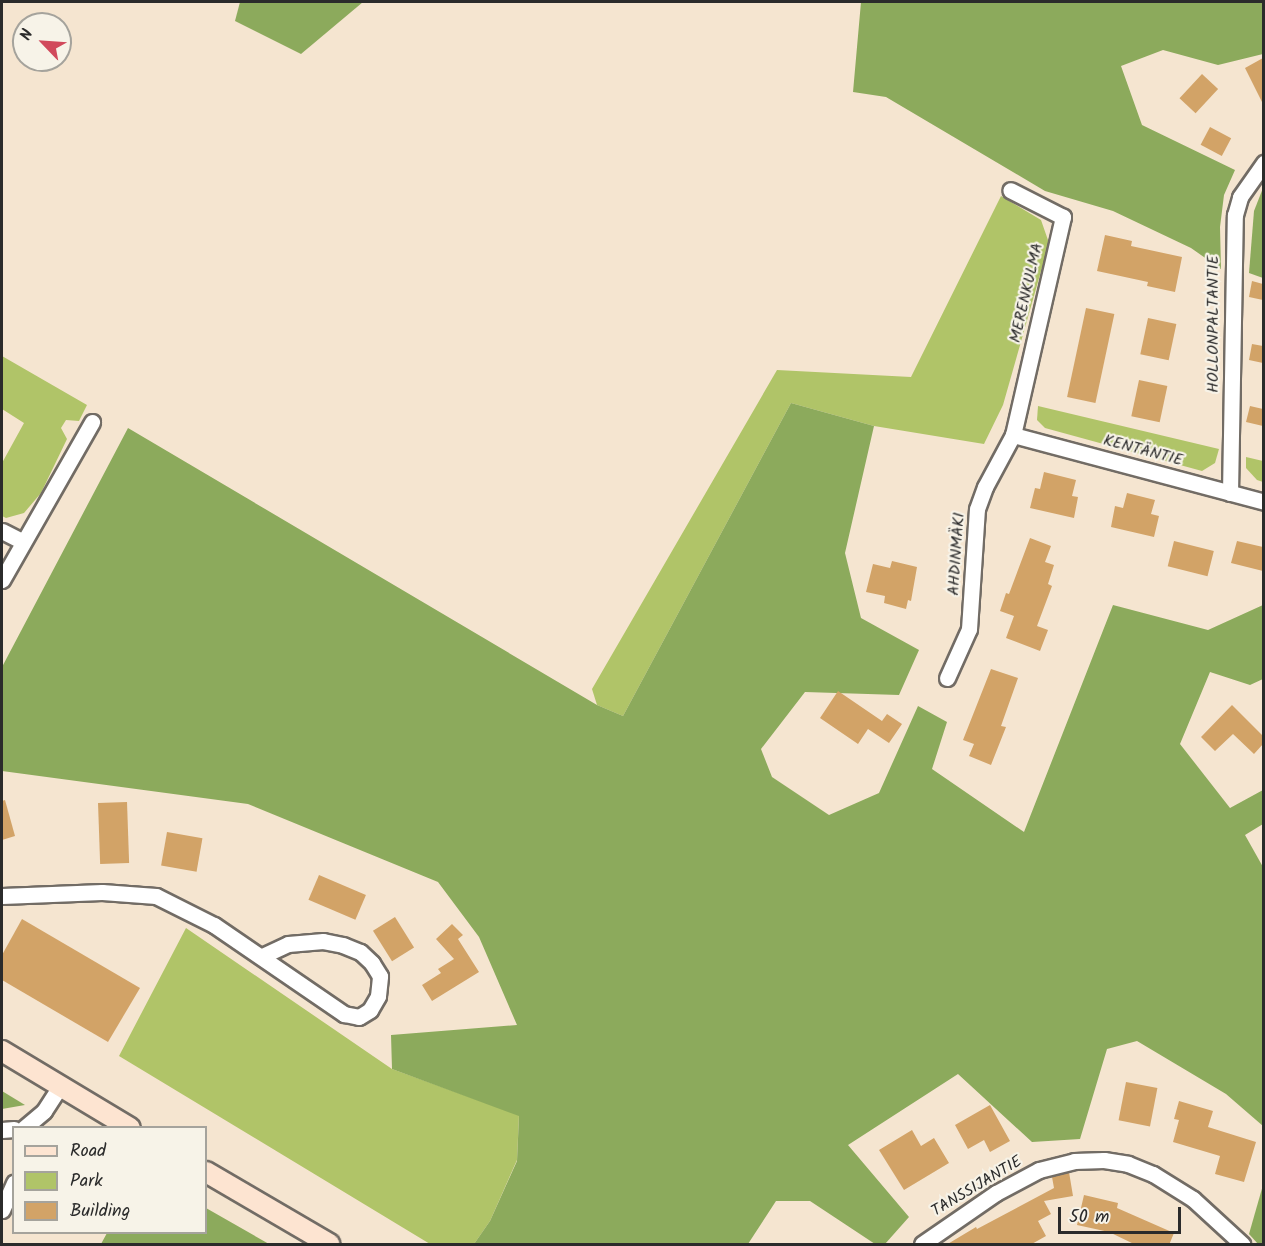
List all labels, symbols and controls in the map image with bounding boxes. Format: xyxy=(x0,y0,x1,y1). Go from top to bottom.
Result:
north arrow xyxy=(12,12,72,72)
text: N xyxy=(14,25,41,45)
street label: MERENKULMA xyxy=(1006,241,1048,345)
street label: HOLLONPALTANTIE xyxy=(1204,255,1224,393)
street label: KENTÄNTIE xyxy=(1101,431,1185,471)
street label: AHDINMÄKI xyxy=(945,512,969,596)
legend xyxy=(12,1126,207,1234)
text: Road xyxy=(70,1137,106,1166)
street label: TANSSIJANTIE xyxy=(928,1153,1026,1221)
text: Park xyxy=(70,1167,103,1196)
scale bar xyxy=(1061,1195,1184,1233)
text: Building xyxy=(70,1197,130,1226)
text: 50 m xyxy=(1069,1203,1109,1232)

